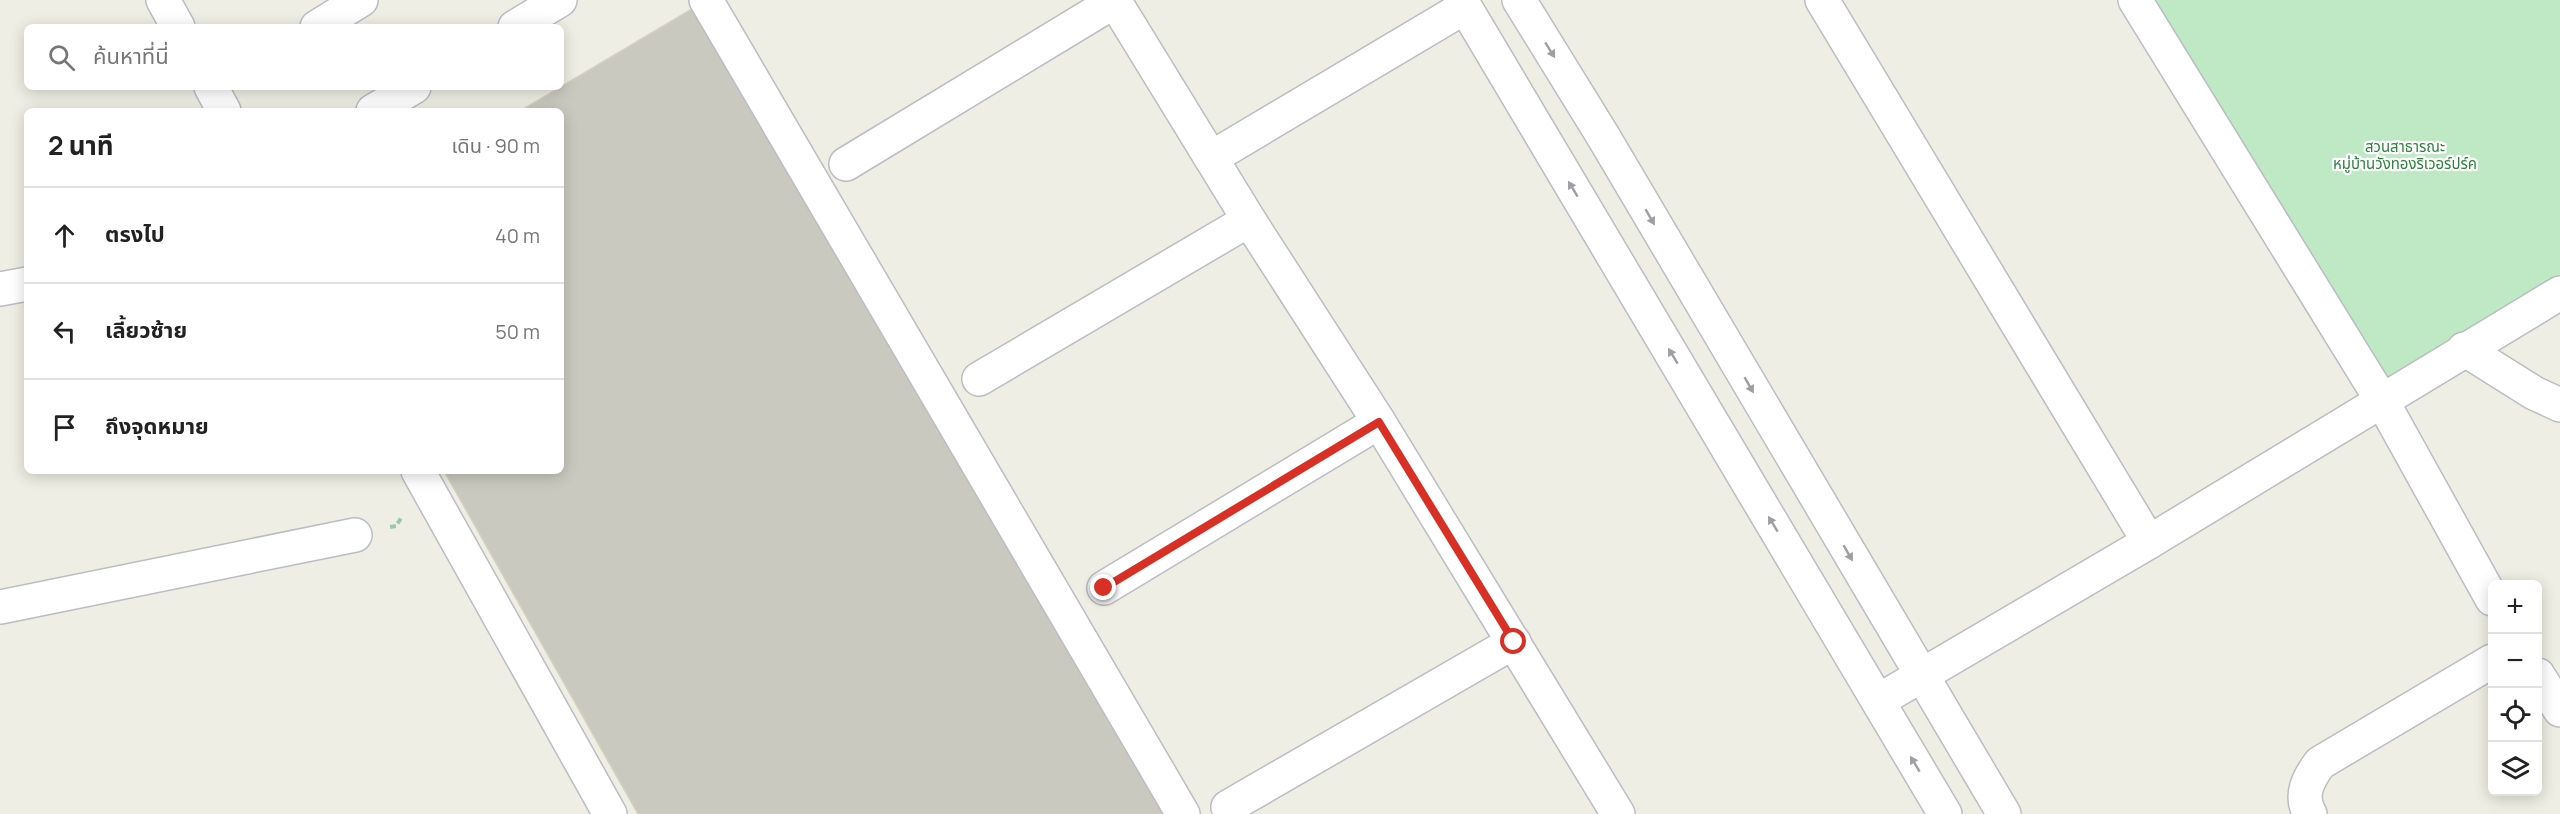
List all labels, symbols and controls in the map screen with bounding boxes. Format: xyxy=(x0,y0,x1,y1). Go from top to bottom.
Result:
search box xyxy=(24,24,564,90)
icon: search xyxy=(45,41,78,74)
text: ค้นหาที่นี่ xyxy=(93,41,169,71)
one-way arrow xyxy=(1544,42,1555,58)
text: 2 นาที xyxy=(48,127,114,163)
text: เดิน · 90 m xyxy=(452,132,540,159)
park label: สวนสาธารณะ หมู่บ้านวังทองริเวอร์ปร์ค xyxy=(2333,136,2477,174)
one-way arrow xyxy=(1568,181,1579,197)
one-way arrow xyxy=(1645,209,1656,225)
icon: ahead xyxy=(48,219,81,252)
text: ตรงไป xyxy=(105,219,165,249)
text: 40 m xyxy=(495,222,540,249)
icon: left xyxy=(48,315,81,348)
text: เลี้ยวซ้าย xyxy=(105,315,187,345)
text: 50 m xyxy=(495,318,540,345)
one-way arrow xyxy=(1668,347,1678,364)
one-way arrow xyxy=(1744,377,1755,393)
icon: arrive xyxy=(48,411,81,444)
text: ถึงจุดหมาย xyxy=(105,411,209,441)
one-way arrow xyxy=(1767,516,1778,532)
one-way arrow xyxy=(1843,545,1853,562)
route end xyxy=(1090,574,1116,600)
map controls xyxy=(2488,580,2542,796)
button: + xyxy=(2488,580,2542,634)
route start xyxy=(1500,628,1526,654)
button: − xyxy=(2488,634,2542,688)
button: locate xyxy=(2488,688,2542,742)
button: layers xyxy=(2488,742,2542,796)
one-way arrow xyxy=(1910,756,1921,772)

